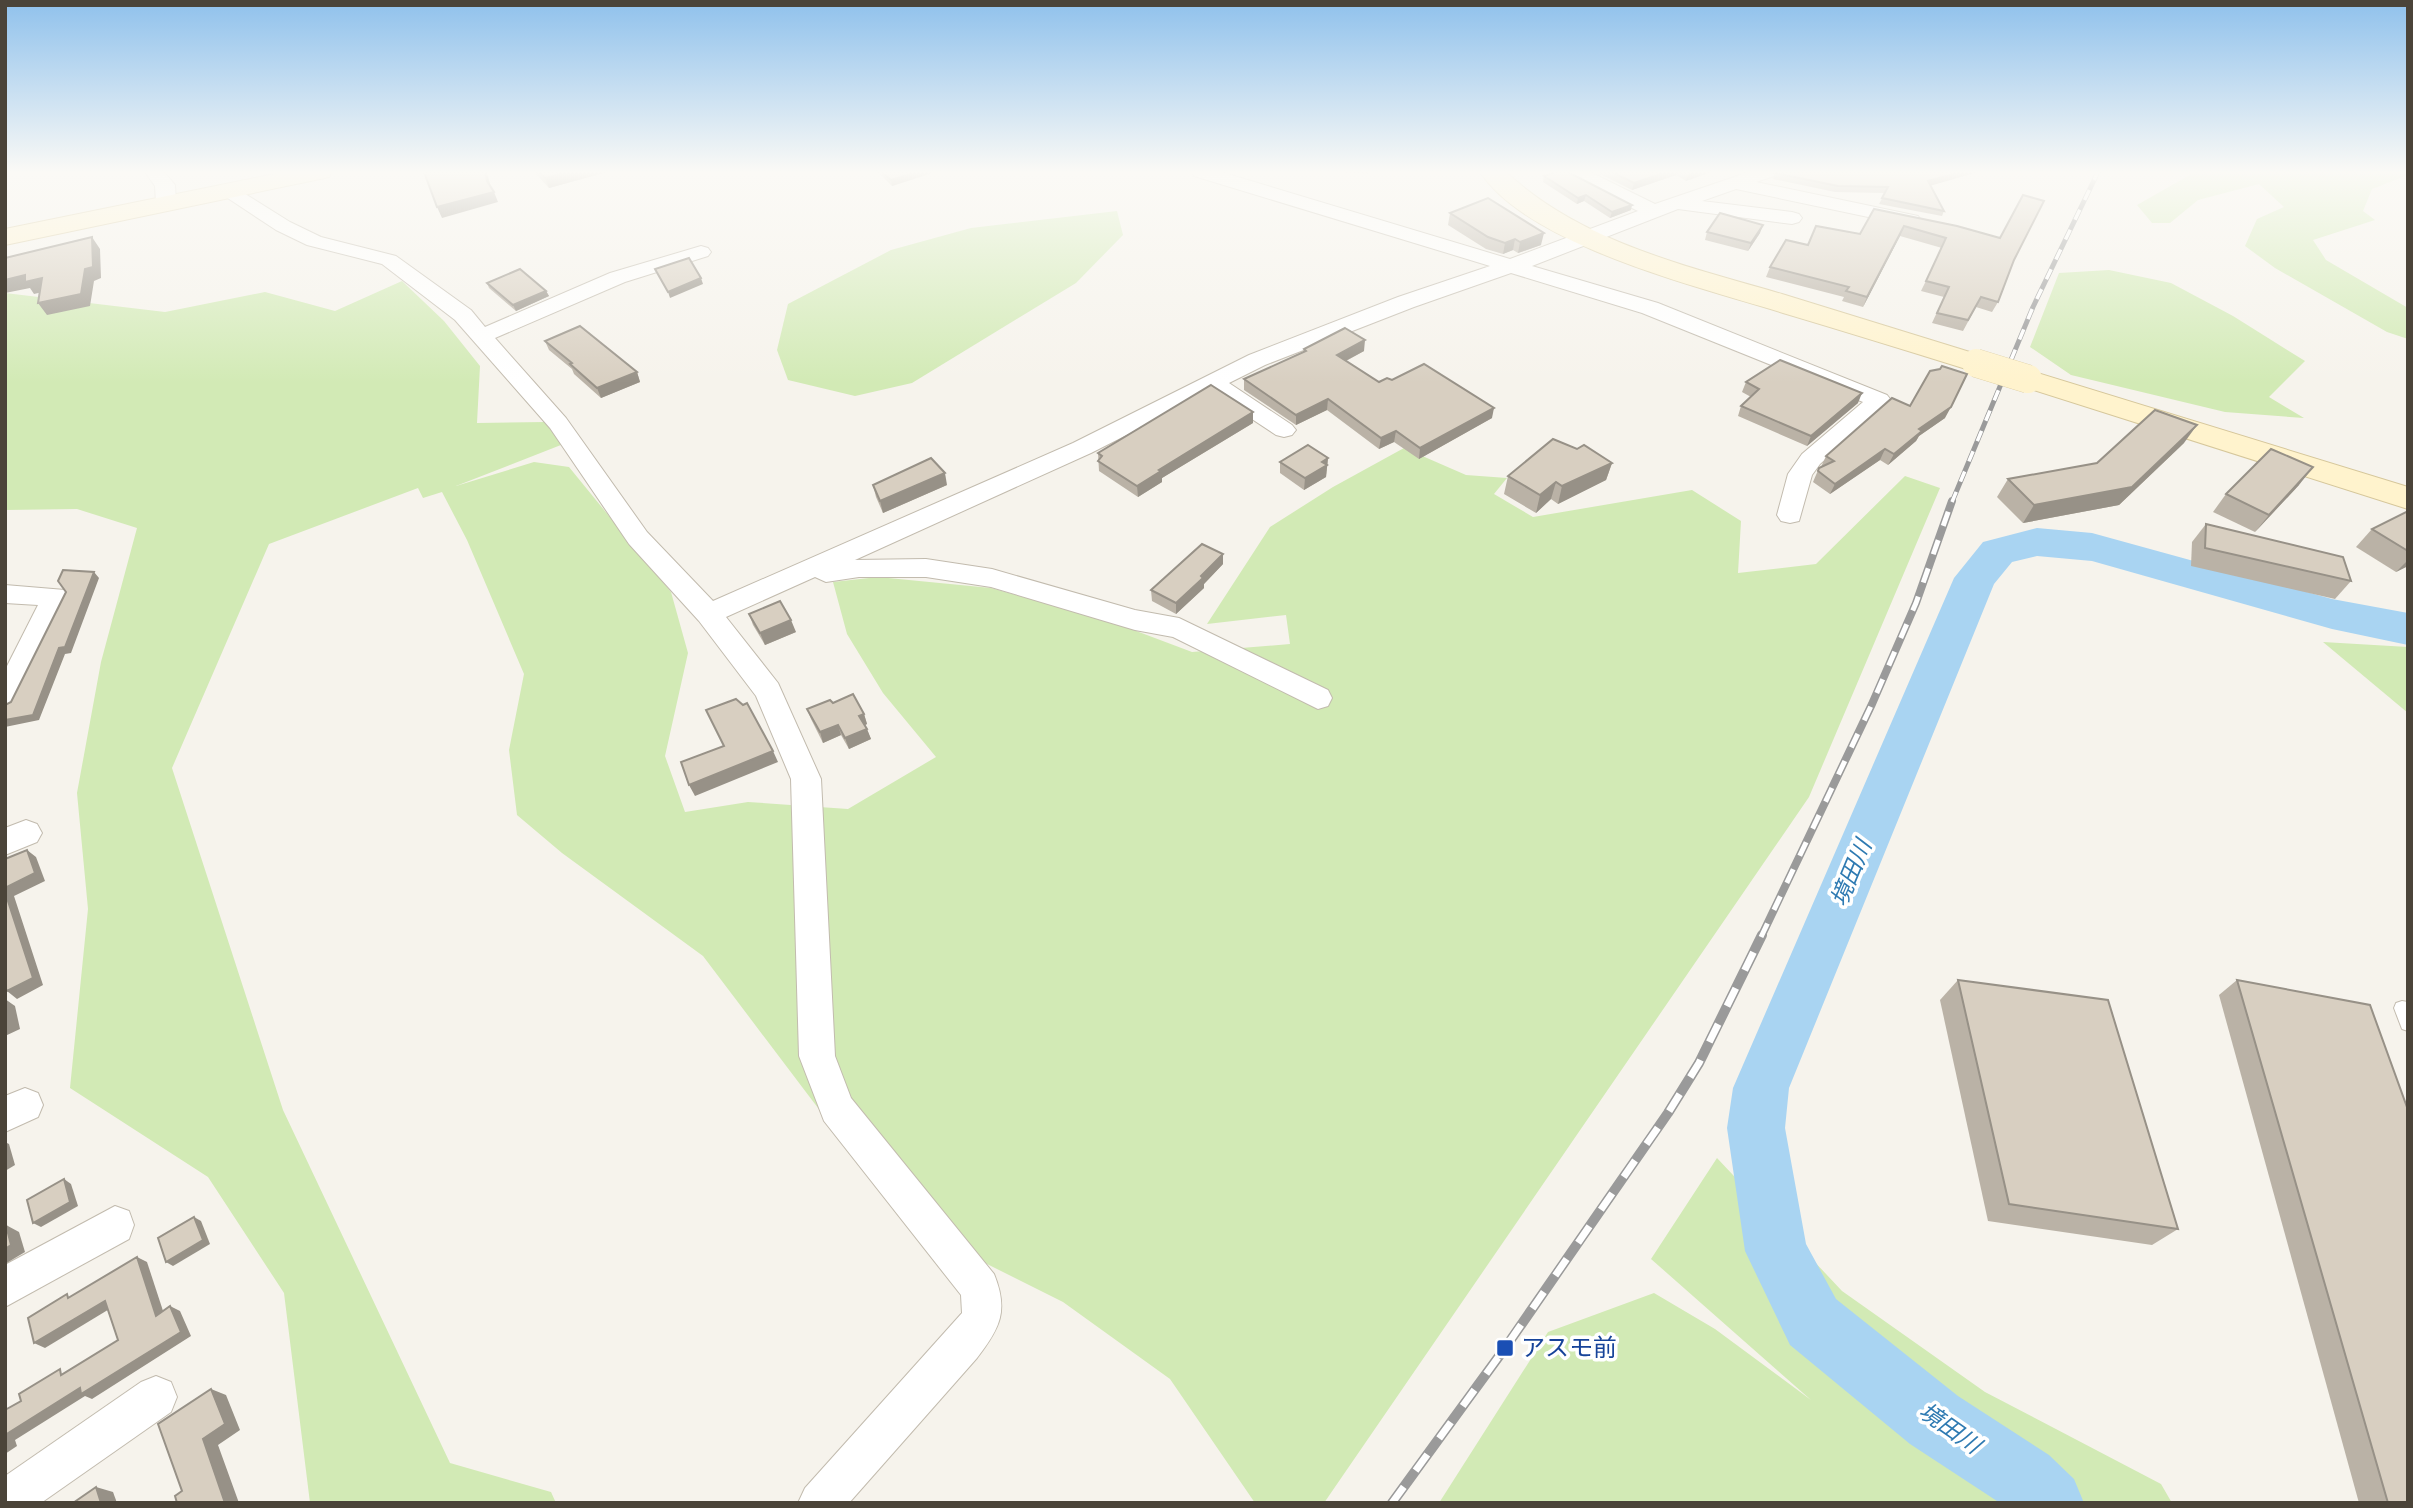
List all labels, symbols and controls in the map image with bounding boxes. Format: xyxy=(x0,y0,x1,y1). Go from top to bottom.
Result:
water label: 境田川 xyxy=(1825,833,1879,910)
place label: アスモ前 xyxy=(1521,1334,1617,1362)
marker: アスモ前 xyxy=(1495,1338,1515,1358)
water label: 境田川 xyxy=(1914,1397,1989,1461)

